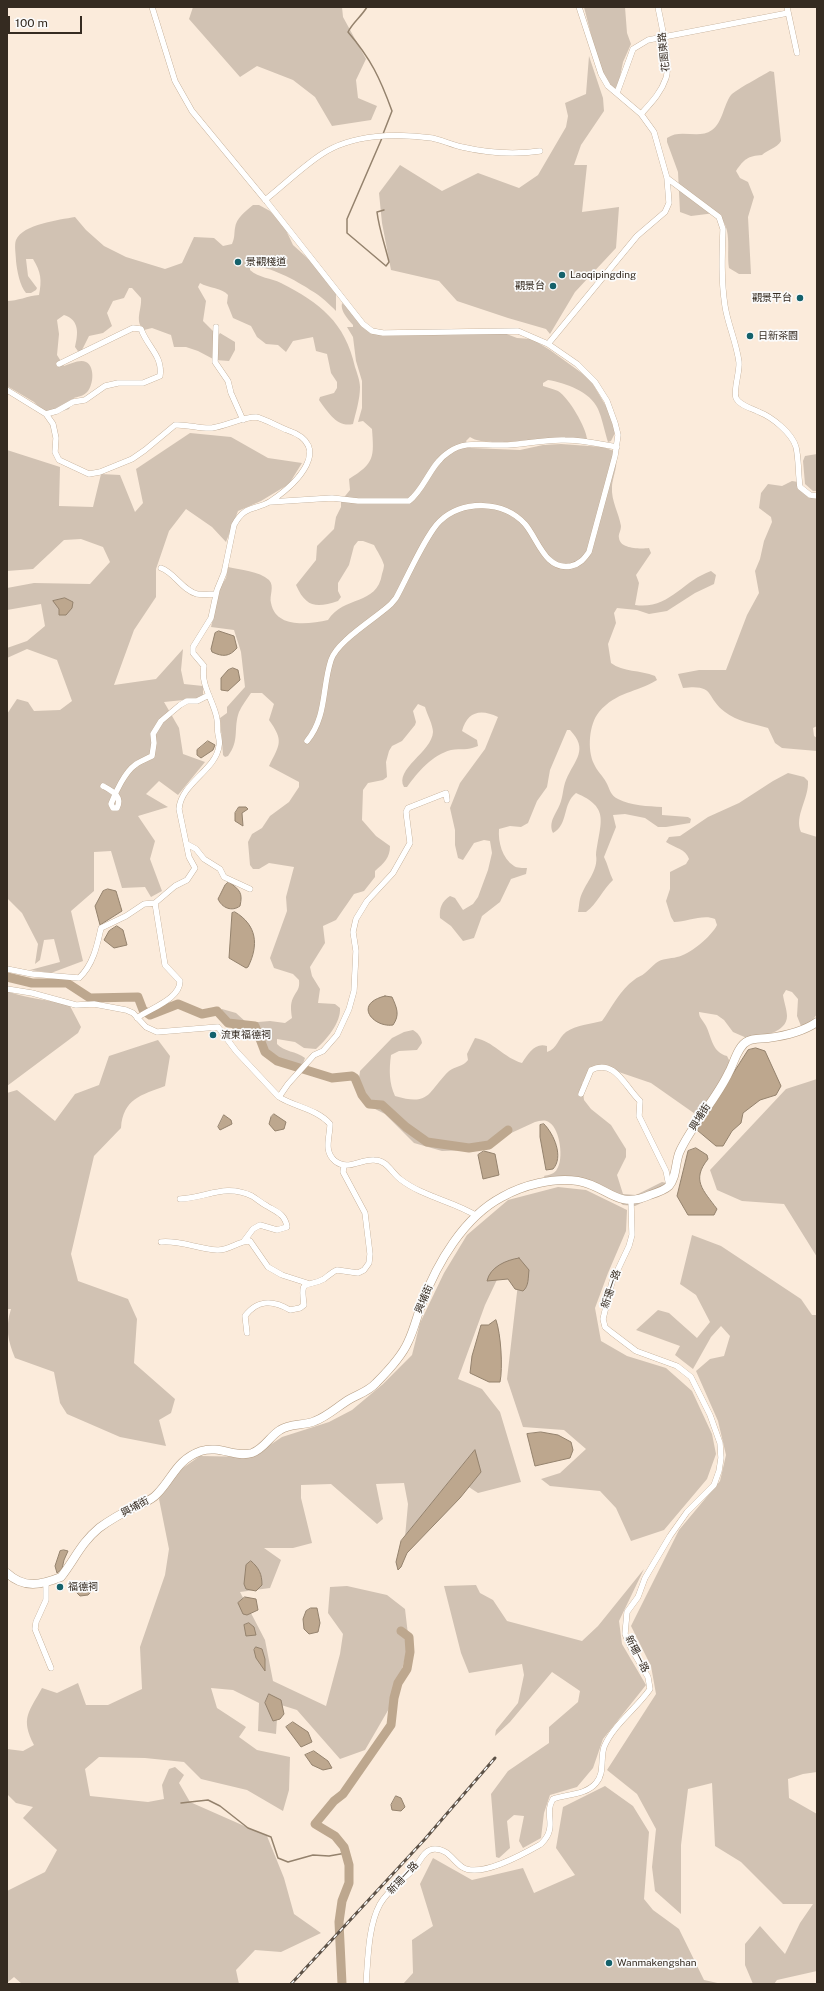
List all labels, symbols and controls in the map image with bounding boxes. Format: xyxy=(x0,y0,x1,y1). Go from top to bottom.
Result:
scale bar xyxy=(10,8,84,34)
text: 100 m xyxy=(15,16,48,30)
street label: 花園東路 xyxy=(656,31,672,73)
place label: 景觀棧道 xyxy=(246,256,286,268)
marker: 景觀棧道 xyxy=(233,257,243,267)
place label: Laoqipingding xyxy=(570,269,636,281)
marker: Laoqipingding xyxy=(557,270,567,280)
place label: 觀景台 xyxy=(515,280,545,292)
marker: 觀景台 xyxy=(548,281,558,291)
place label: 觀景平台 xyxy=(752,292,792,304)
marker: 觀景平台 xyxy=(795,293,805,303)
place label: 日新茶園 xyxy=(758,330,798,342)
marker: 日新茶園 xyxy=(745,331,755,341)
place label: 流東福德祠 xyxy=(221,1029,271,1041)
marker: 流東福德祠 xyxy=(208,1030,218,1040)
street label: 興埔街 xyxy=(687,1101,713,1133)
street label: 新珊一路 xyxy=(599,1268,623,1310)
street label: 興埔街 xyxy=(413,1283,435,1315)
street label: 興埔街 xyxy=(119,1495,151,1519)
place label: 福德祠 xyxy=(68,1581,98,1593)
marker: 福德祠 xyxy=(55,1582,65,1592)
street label: 新珊一路 xyxy=(623,1633,651,1675)
street label: 新珊一路 xyxy=(385,1859,421,1897)
place label: Wanmakengshan xyxy=(617,1957,697,1969)
marker: Wanmakengshan xyxy=(604,1958,614,1968)

